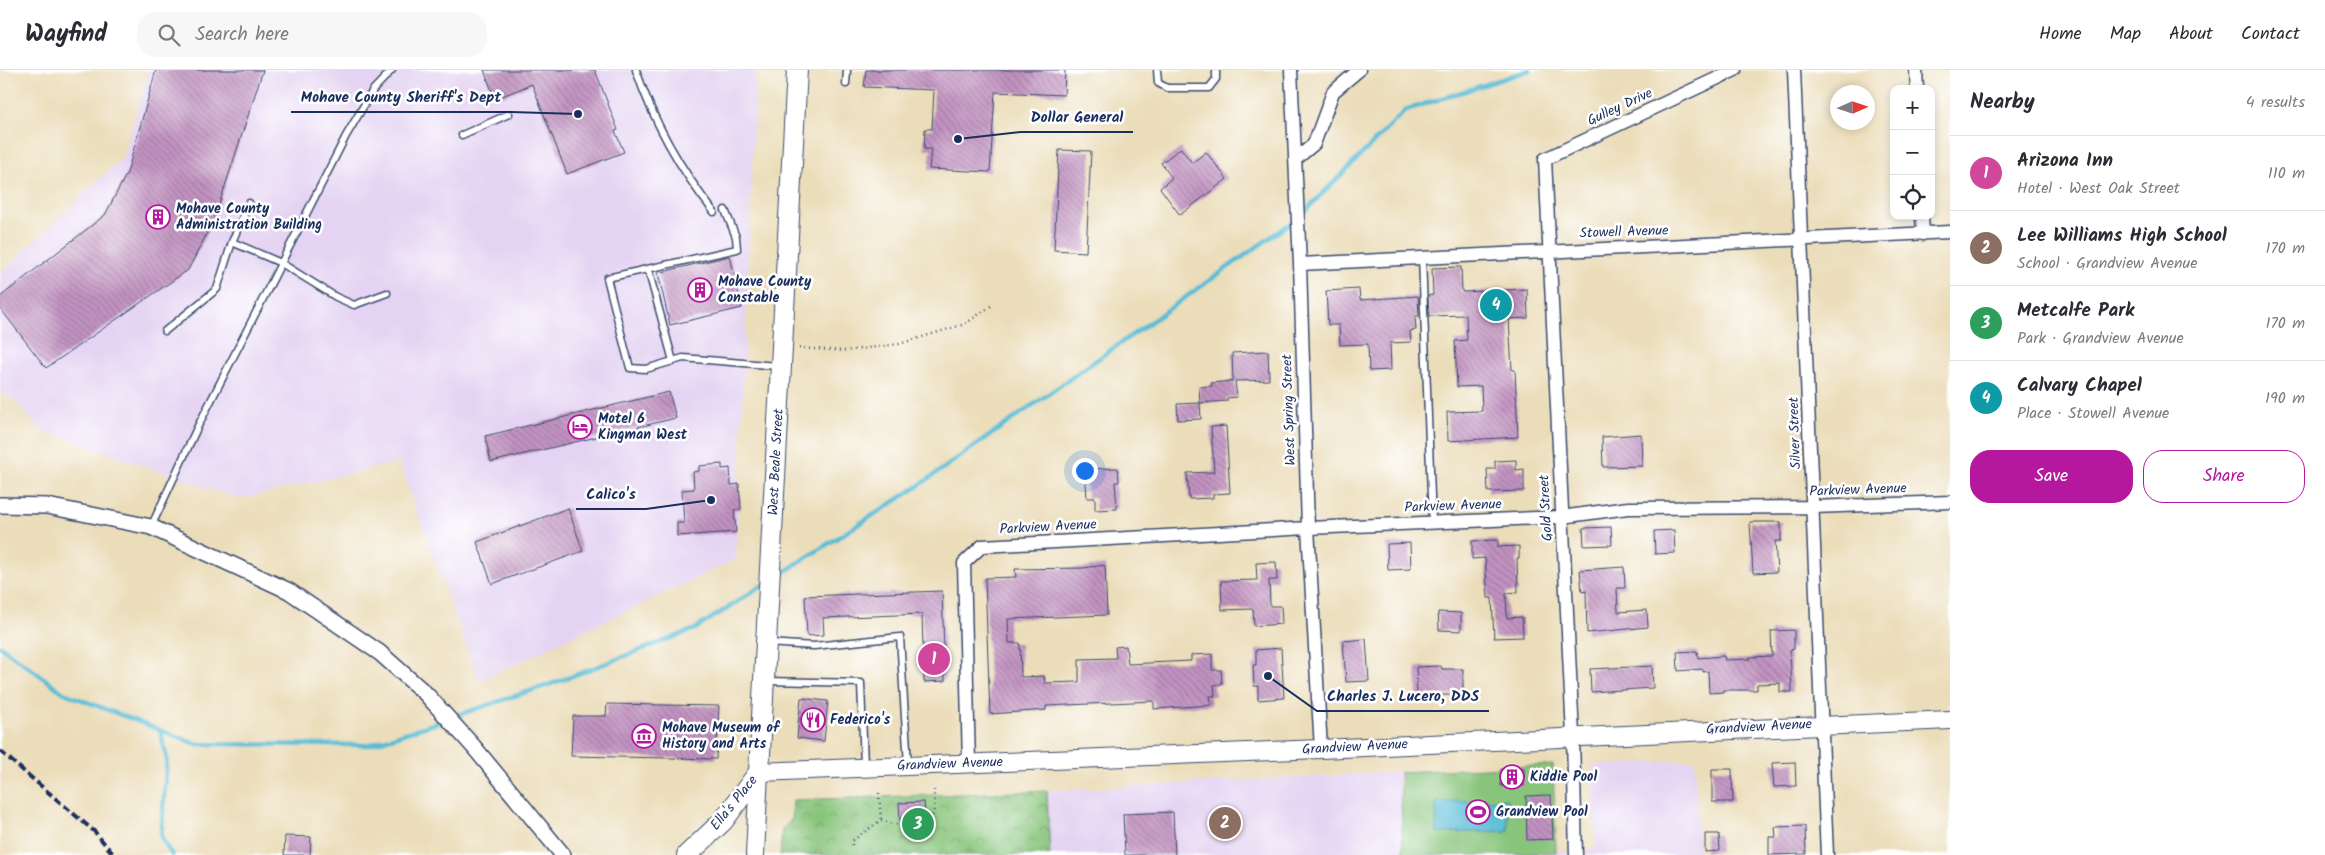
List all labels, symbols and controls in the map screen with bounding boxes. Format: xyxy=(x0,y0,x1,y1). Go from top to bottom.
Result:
search box xyxy=(137,12,487,57)
text: Wayfind xyxy=(25,15,107,54)
text: Search here xyxy=(195,20,289,50)
text: Home xyxy=(2039,20,2082,49)
text: Map xyxy=(2110,20,2141,49)
text: About xyxy=(2169,20,2213,49)
text: Contact xyxy=(2241,20,2300,49)
icon: search xyxy=(155,21,183,49)
callout: Mohave County Sheriff's Dept xyxy=(291,82,511,112)
street label: Gulley Drive xyxy=(1584,82,1657,132)
north arrow xyxy=(1830,85,1875,130)
map controls xyxy=(1890,85,1935,220)
button: + xyxy=(1890,85,1935,130)
text: Mohave County Sheriff's Dept xyxy=(301,86,501,110)
text: Nearby xyxy=(1970,86,2035,119)
text: 4 results xyxy=(2246,90,2305,115)
callout: Dollar General xyxy=(1021,102,1133,132)
text: Dollar General xyxy=(1031,106,1123,130)
button: − xyxy=(1890,130,1935,175)
text: Arizona Inn xyxy=(2017,146,2113,176)
text: 1 xyxy=(1984,161,1988,186)
text: 110 m xyxy=(2268,161,2305,186)
button: locate xyxy=(1890,175,1935,220)
text: Hotel · West Oak Street xyxy=(2017,176,2180,201)
place label: Mohave County Administration Building xyxy=(176,198,322,236)
building icon: Mohave County Administration Building xyxy=(145,204,171,230)
street label: Stowell Avenue xyxy=(1579,219,1669,245)
text: Lee Williams High School xyxy=(2017,221,2227,251)
text: 2 xyxy=(1981,236,1991,261)
text: 170 m xyxy=(2265,236,2305,261)
text: School · Grandview Avenue xyxy=(2017,251,2197,276)
place label: Mohave County Constable xyxy=(718,271,812,309)
building icon: Mohave County Constable xyxy=(687,277,713,303)
pin: 4 xyxy=(1480,286,1512,324)
text: Metcalfe Park xyxy=(2017,296,2134,326)
text: 3 xyxy=(1982,311,1990,336)
text: 170 m xyxy=(2265,311,2305,336)
text: Park · Grandview Avenue xyxy=(2017,326,2184,351)
street label: West Spring Street xyxy=(1276,353,1302,466)
text: Calvary Chapel xyxy=(2017,371,2142,401)
text: 4 xyxy=(1982,386,1990,411)
text: 190 m xyxy=(2265,386,2305,411)
street label: Silver Street xyxy=(1783,396,1807,469)
text: Place · Stowell Avenue xyxy=(2017,401,2169,426)
street label: West Beale Street xyxy=(762,407,790,516)
place label: Motel 6 Kingman West xyxy=(598,408,688,446)
hotel icon: Motel 6 Kingman West xyxy=(567,414,593,440)
button: Save xyxy=(1970,450,2133,503)
button: Share xyxy=(2143,450,2305,503)
your location xyxy=(1072,458,1098,484)
street label: Gold Street xyxy=(1533,474,1559,542)
street label: Parkview Avenue xyxy=(1809,477,1908,503)
callout: Calico's xyxy=(576,479,646,509)
text: Calico's xyxy=(586,483,636,507)
street label: Parkview Avenue xyxy=(1404,493,1503,519)
street label: Parkview Avenue xyxy=(999,513,1098,541)
pin: 1 xyxy=(918,640,950,678)
callout: Charles J. Lucero, DDS xyxy=(1317,681,1489,711)
text: Charles J. Lucero, DDS xyxy=(1327,685,1480,709)
restaurant icon: Federico's xyxy=(800,707,826,733)
place label: Federico's xyxy=(830,709,891,731)
street label: Grandview Avenue xyxy=(1705,713,1813,741)
place label: Mohave Museum of History and Arts xyxy=(662,717,781,755)
museum icon: Mohave Museum of History and Arts xyxy=(631,723,657,749)
street label: Grandview Avenue xyxy=(1301,733,1409,761)
street label: Grandview Avenue xyxy=(897,751,1004,777)
building icon: Kiddie Pool xyxy=(1499,764,1525,790)
place label: Kiddie Pool xyxy=(1530,766,1597,788)
street label: Ella's Place xyxy=(705,770,764,835)
sports icon: Grandview Pool xyxy=(1465,799,1491,825)
place label: Grandview Pool xyxy=(1496,801,1588,823)
pin: 2 xyxy=(1209,804,1241,842)
pin: 3 xyxy=(902,805,934,843)

